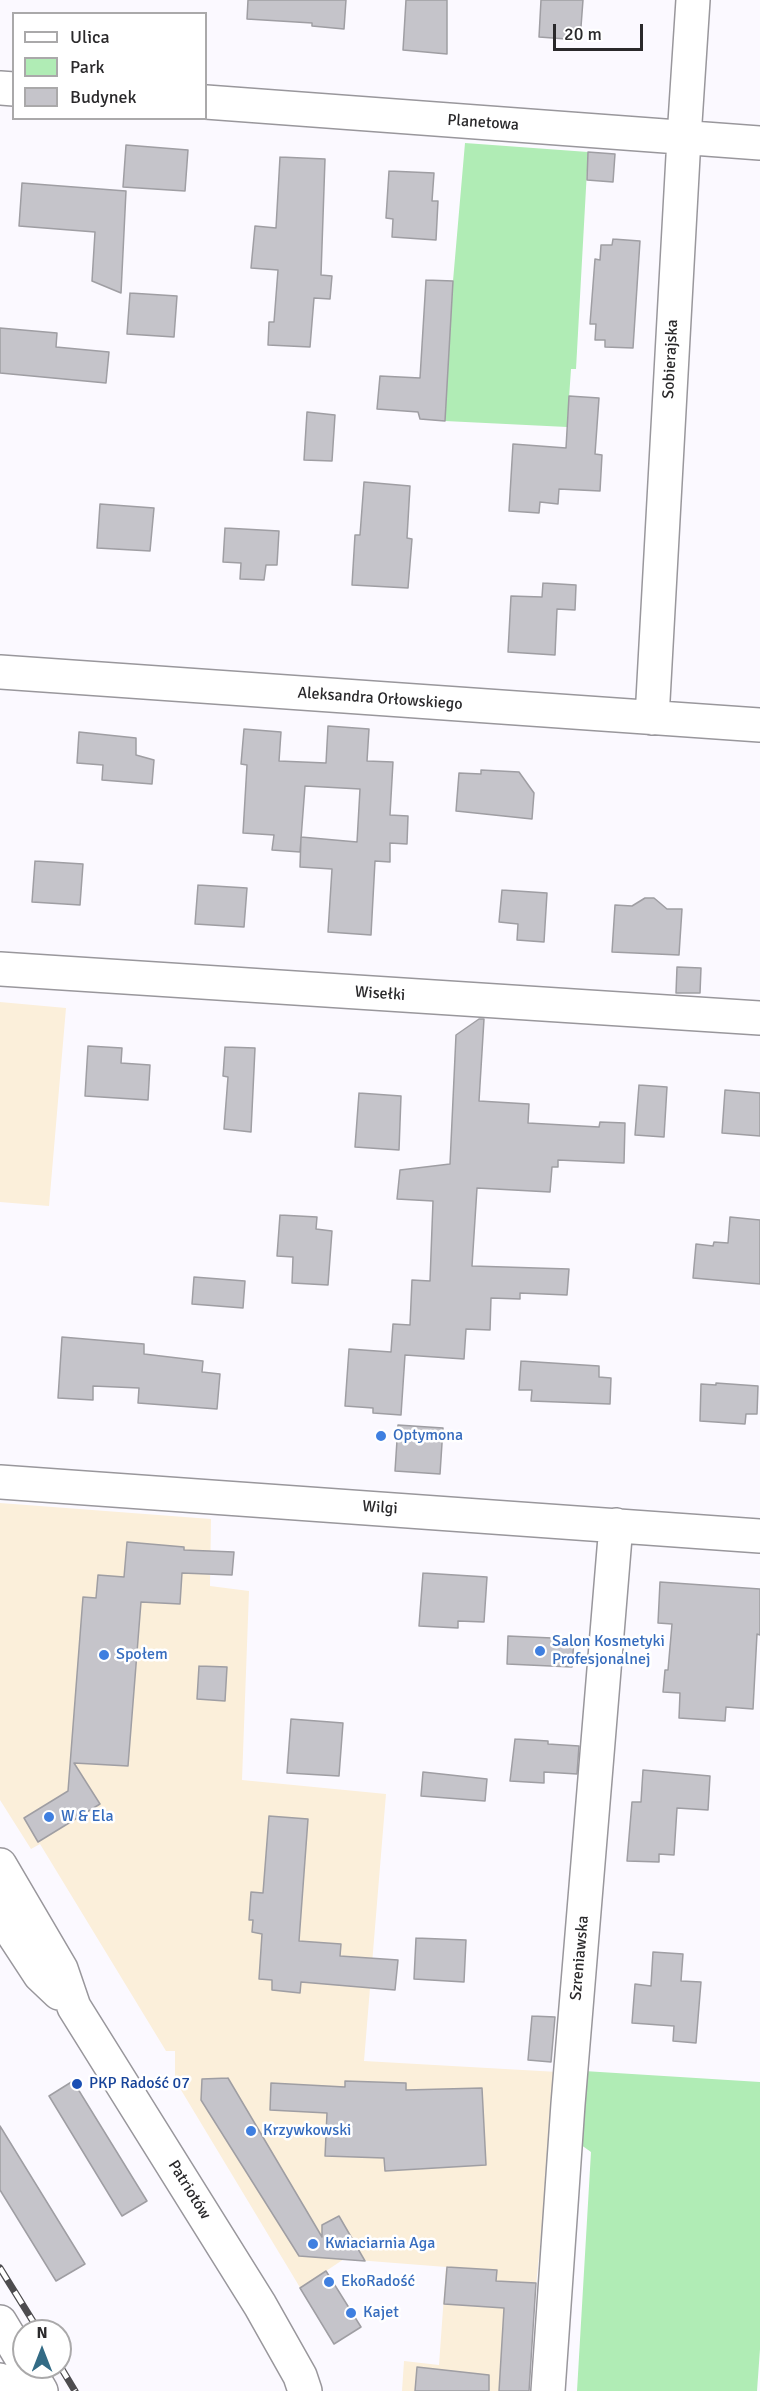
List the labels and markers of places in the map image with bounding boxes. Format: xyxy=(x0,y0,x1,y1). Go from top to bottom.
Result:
place label: Optymona xyxy=(393,1426,463,1446)
marker: Optymona xyxy=(374,1429,388,1443)
place label: Salon Kosmetyki Profesjonalnej xyxy=(552,1632,665,1670)
marker: Salon Kosmetyki Profesjonalnej xyxy=(533,1644,547,1658)
place label: Społem xyxy=(116,1645,168,1665)
marker: Społem xyxy=(97,1648,111,1662)
place label: W & Ela xyxy=(61,1807,113,1827)
marker: W & Ela xyxy=(42,1810,56,1824)
place label: PKP Radość 07 xyxy=(89,2074,190,2094)
marker: PKP Radość 07 xyxy=(70,2077,84,2091)
place label: Krzywkowski xyxy=(263,2121,351,2141)
marker: Krzywkowski xyxy=(244,2124,258,2138)
place label: Kwiaciarnia Aga xyxy=(325,2234,435,2254)
marker: Kwiaciarnia Aga xyxy=(306,2237,320,2251)
place label: EkoRadość xyxy=(341,2272,415,2292)
marker: EkoRadość xyxy=(322,2275,336,2289)
place label: Kajet xyxy=(363,2303,399,2323)
marker: Kajet xyxy=(344,2306,358,2320)

